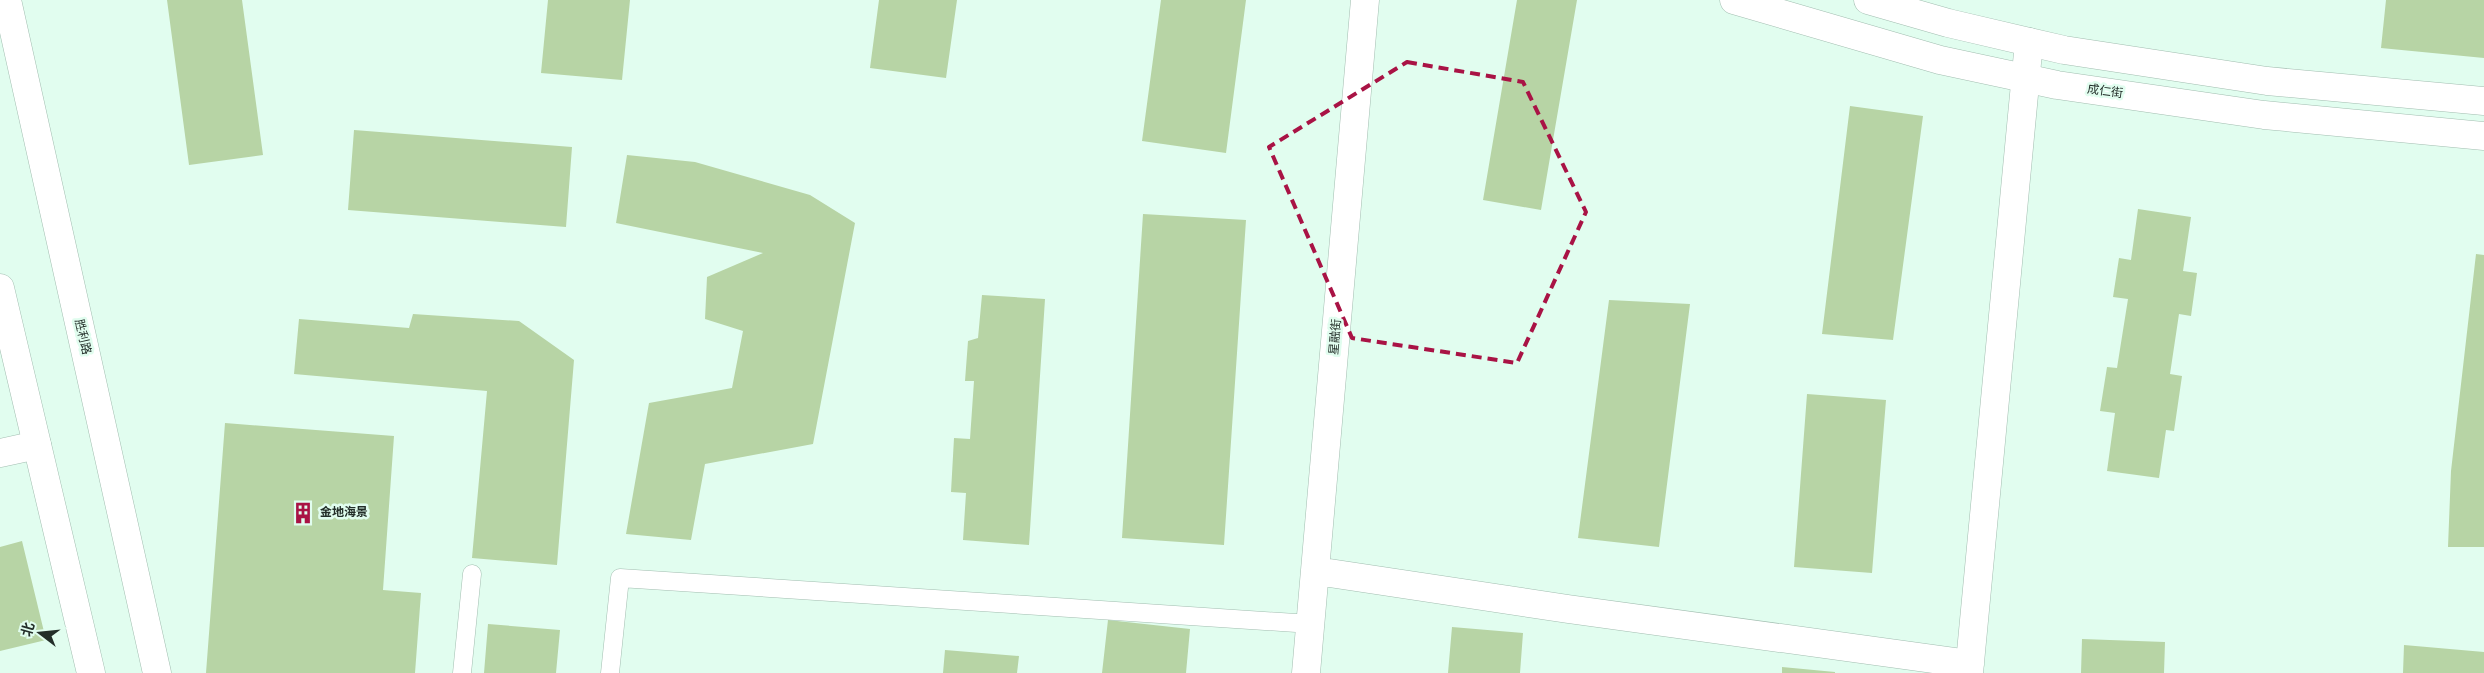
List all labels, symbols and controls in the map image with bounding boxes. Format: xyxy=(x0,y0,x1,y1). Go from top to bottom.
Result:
street label: 成仁街 xyxy=(2086,82,2124,102)
street label: 胜利路 xyxy=(70,318,94,356)
street label: 星融街 xyxy=(1326,318,1346,356)
building icon: 金地海景 xyxy=(290,500,316,526)
place label: 金地海景 xyxy=(320,505,368,521)
north arrow xyxy=(15,608,65,658)
text: 北 xyxy=(19,621,39,639)

